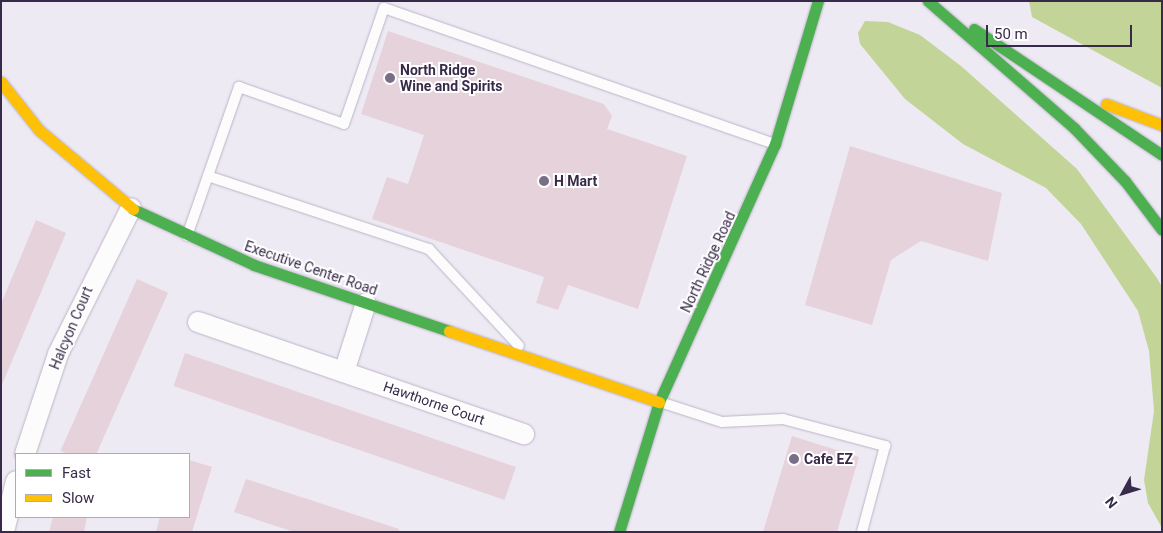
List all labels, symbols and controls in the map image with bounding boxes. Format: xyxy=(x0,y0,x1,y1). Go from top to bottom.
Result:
scale bar xyxy=(988,15,1134,47)
text: 50 m xyxy=(994,25,1028,43)
place label: North Ridge Wine and Spirits xyxy=(400,62,503,94)
marker: North Ridge Wine and Spirits xyxy=(384,72,396,84)
place label: H Mart xyxy=(554,173,597,189)
marker: H Mart xyxy=(538,175,550,187)
street label: North Ridge Road xyxy=(677,209,739,315)
street label: Executive Center Road xyxy=(242,237,380,299)
street label: Halcyon Court xyxy=(46,284,96,372)
street label: Hawthorne Court xyxy=(381,378,487,428)
place label: Cafe EZ xyxy=(804,451,853,467)
legend xyxy=(15,453,190,518)
marker: Cafe EZ xyxy=(788,453,800,465)
text: Fast xyxy=(62,464,91,482)
north arrow xyxy=(1098,468,1148,518)
text: Slow xyxy=(62,489,94,507)
text: N xyxy=(1102,494,1121,511)

